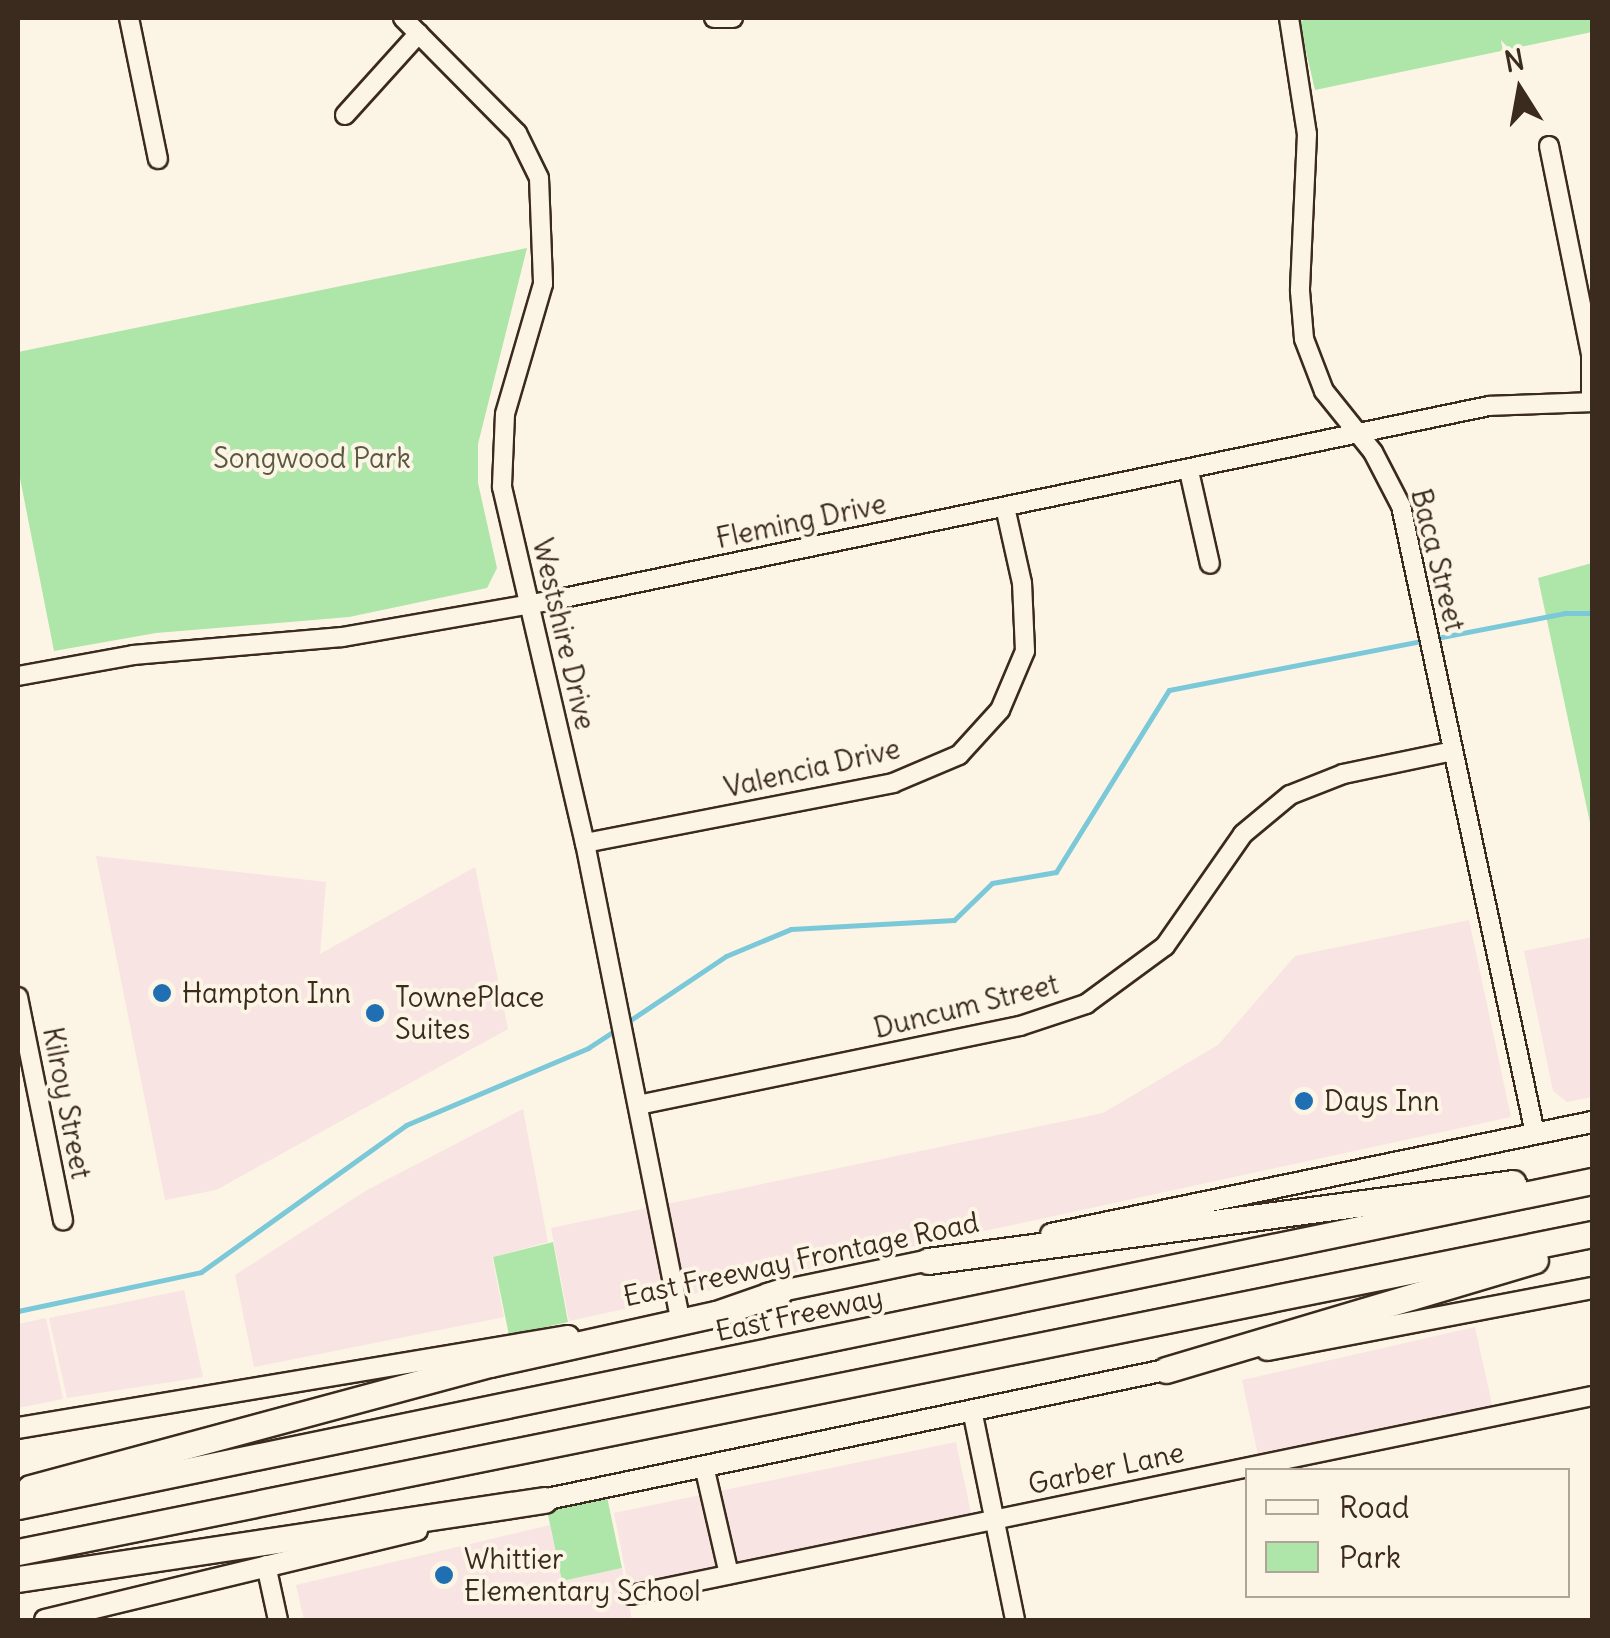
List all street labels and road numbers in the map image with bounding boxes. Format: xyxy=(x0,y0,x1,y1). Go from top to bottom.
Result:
street label: Baca Street xyxy=(1404,485,1472,635)
street label: Fleming Drive xyxy=(713,487,889,555)
street label: Westshire Drive xyxy=(526,535,602,733)
street label: Valencia Drive xyxy=(721,731,903,805)
street label: Duncum Street xyxy=(870,967,1062,1045)
street label: Kilroy Street xyxy=(36,1024,98,1182)
street label: East Freeway Frontage Road xyxy=(620,1205,982,1313)
street label: East Freeway xyxy=(712,1280,886,1348)
street label: Garber Lane xyxy=(1025,1435,1187,1501)

